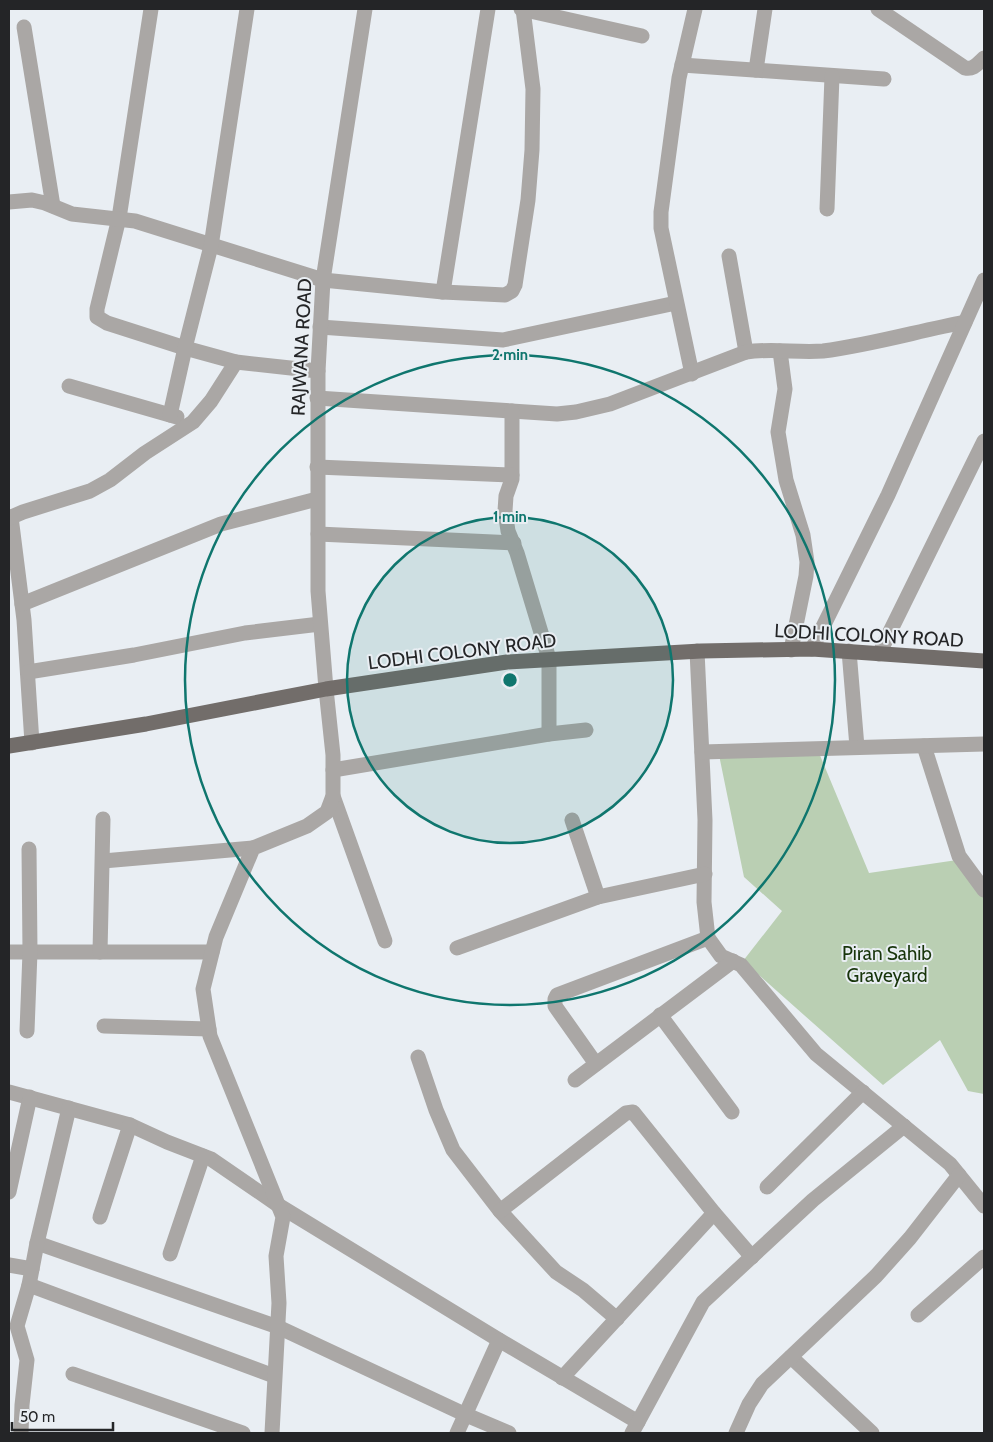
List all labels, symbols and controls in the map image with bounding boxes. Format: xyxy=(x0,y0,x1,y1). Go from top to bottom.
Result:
street label: RAJWANA ROAD xyxy=(286,277,317,416)
text: 2 min xyxy=(492,346,528,364)
text: 1 min xyxy=(493,508,527,526)
street label: LODHI COLONY ROAD xyxy=(774,619,964,652)
street label: LODHI COLONY ROAD xyxy=(367,629,558,674)
centre of rings xyxy=(501,671,519,689)
park label: Piran Sahib Graveyard xyxy=(842,942,932,987)
scale bar xyxy=(12,1400,114,1432)
text: 50 m xyxy=(20,1408,55,1426)

